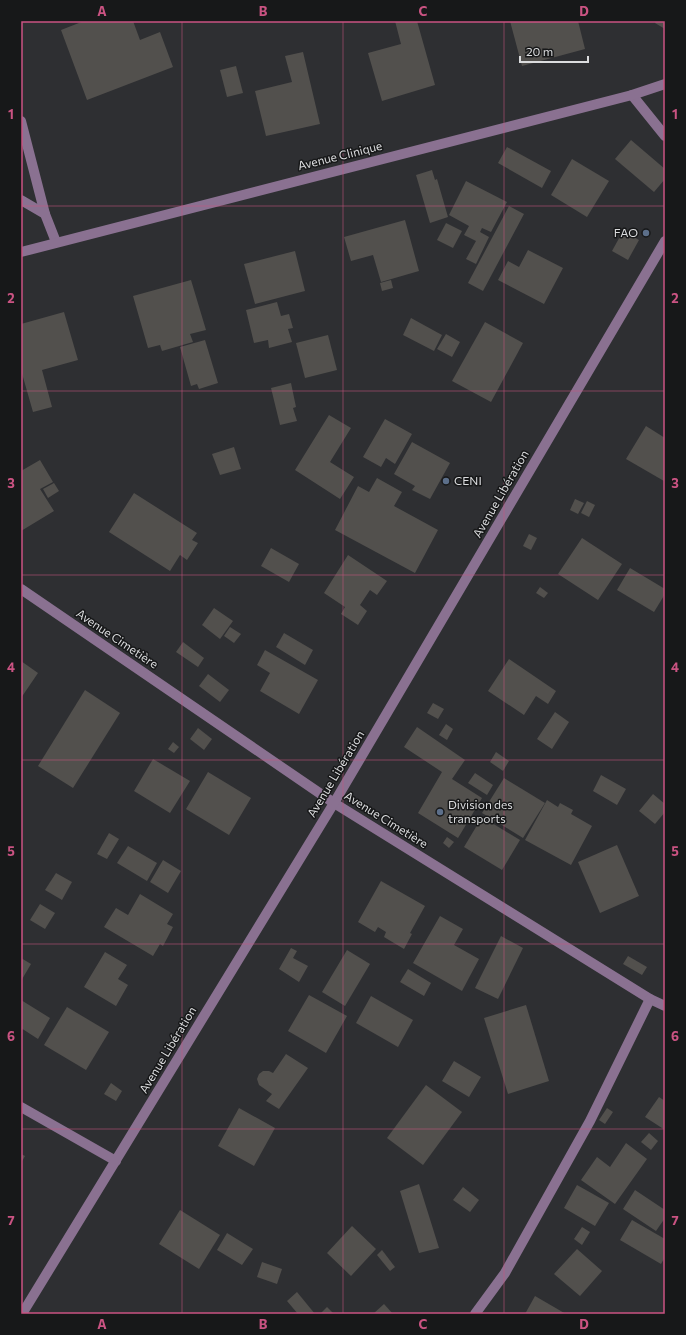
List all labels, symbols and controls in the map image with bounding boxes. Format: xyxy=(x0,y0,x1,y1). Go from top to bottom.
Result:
text: A xyxy=(97,3,107,19)
text: B xyxy=(259,3,268,19)
text: C xyxy=(419,3,428,19)
text: D xyxy=(579,3,589,19)
scale bar xyxy=(520,38,588,64)
text: 20 m xyxy=(526,44,553,58)
text: 1 xyxy=(8,106,14,122)
text: 1 xyxy=(672,106,678,122)
street label: Avenue Clinique xyxy=(296,138,384,172)
place label: FAO xyxy=(614,225,638,239)
marker: FAO xyxy=(641,228,651,238)
text: 2 xyxy=(7,290,15,306)
text: 2 xyxy=(671,290,679,306)
street label: Avenue Libération xyxy=(469,447,531,540)
place label: CENI xyxy=(454,473,482,487)
text: 3 xyxy=(7,475,15,491)
text: 3 xyxy=(671,475,679,491)
marker: CENI xyxy=(441,476,451,486)
street label: Avenue Cimetière xyxy=(74,606,161,671)
text: 4 xyxy=(7,659,15,675)
text: 4 xyxy=(671,659,679,675)
street label: Avenue Libération xyxy=(304,728,367,819)
street label: Avenue Cimetière xyxy=(342,788,431,850)
place label: Division des transports xyxy=(448,797,513,825)
marker: Division des transports xyxy=(435,807,445,817)
text: 5 xyxy=(7,843,15,859)
text: 5 xyxy=(671,843,679,859)
street label: Avenue Libération xyxy=(136,1004,199,1095)
text: 6 xyxy=(7,1028,15,1044)
text: 6 xyxy=(671,1028,679,1044)
text: 7 xyxy=(7,1212,15,1228)
text: 7 xyxy=(671,1212,679,1228)
text: A xyxy=(97,1316,107,1332)
text: B xyxy=(259,1316,268,1332)
text: C xyxy=(419,1316,428,1332)
text: D xyxy=(579,1316,589,1332)

